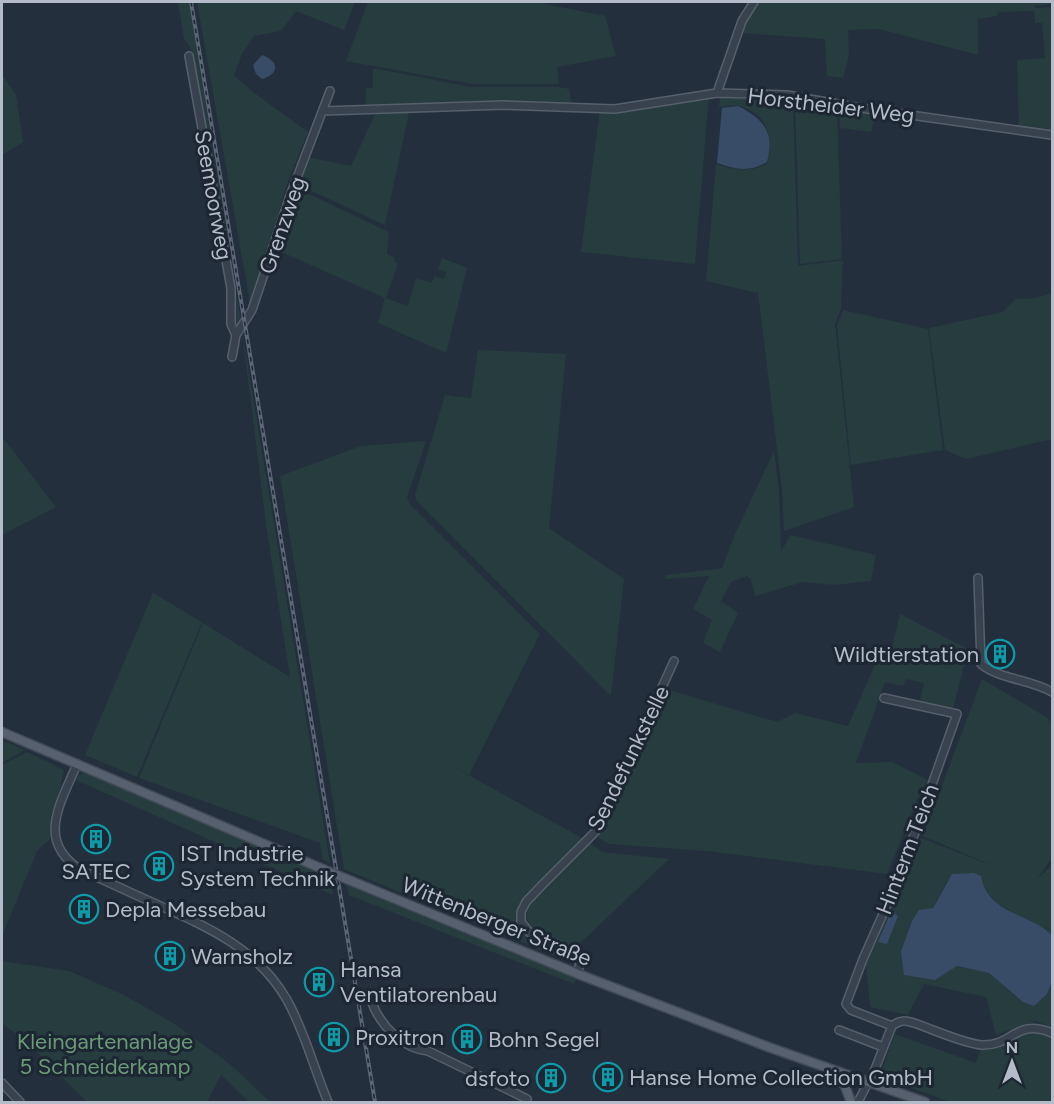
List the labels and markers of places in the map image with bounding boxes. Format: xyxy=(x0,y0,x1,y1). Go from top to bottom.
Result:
building icon: Wildtierstation xyxy=(984,638,1016,670)
place label: Wildtierstation xyxy=(834,641,979,668)
building icon: SATEC xyxy=(80,823,112,855)
place label: IST Industrie System Technik xyxy=(180,840,335,892)
building icon: IST Industrie System Technik xyxy=(143,850,175,882)
place label: SATEC xyxy=(61,858,131,885)
building icon: Depla Messebau xyxy=(68,893,100,925)
place label: Depla Messebau xyxy=(105,896,266,923)
building icon: Warnsholz xyxy=(154,940,186,972)
place label: Warnsholz xyxy=(191,943,293,970)
place label: Hansa Ventilatorenbau xyxy=(340,956,497,1008)
building icon: Hansa Ventilatorenbau xyxy=(303,966,335,998)
building icon: Proxitron xyxy=(318,1021,350,1053)
building icon: Bohn Segel xyxy=(451,1023,483,1055)
place label: Proxitron xyxy=(355,1024,444,1051)
place label: Bohn Segel xyxy=(488,1026,599,1053)
building icon: Hanse Home Collection GmbH xyxy=(592,1061,624,1093)
building icon: dsfoto xyxy=(535,1062,567,1094)
place label: Hanse Home Collection GmbH xyxy=(629,1064,933,1091)
place label: dsfoto xyxy=(465,1065,530,1092)

